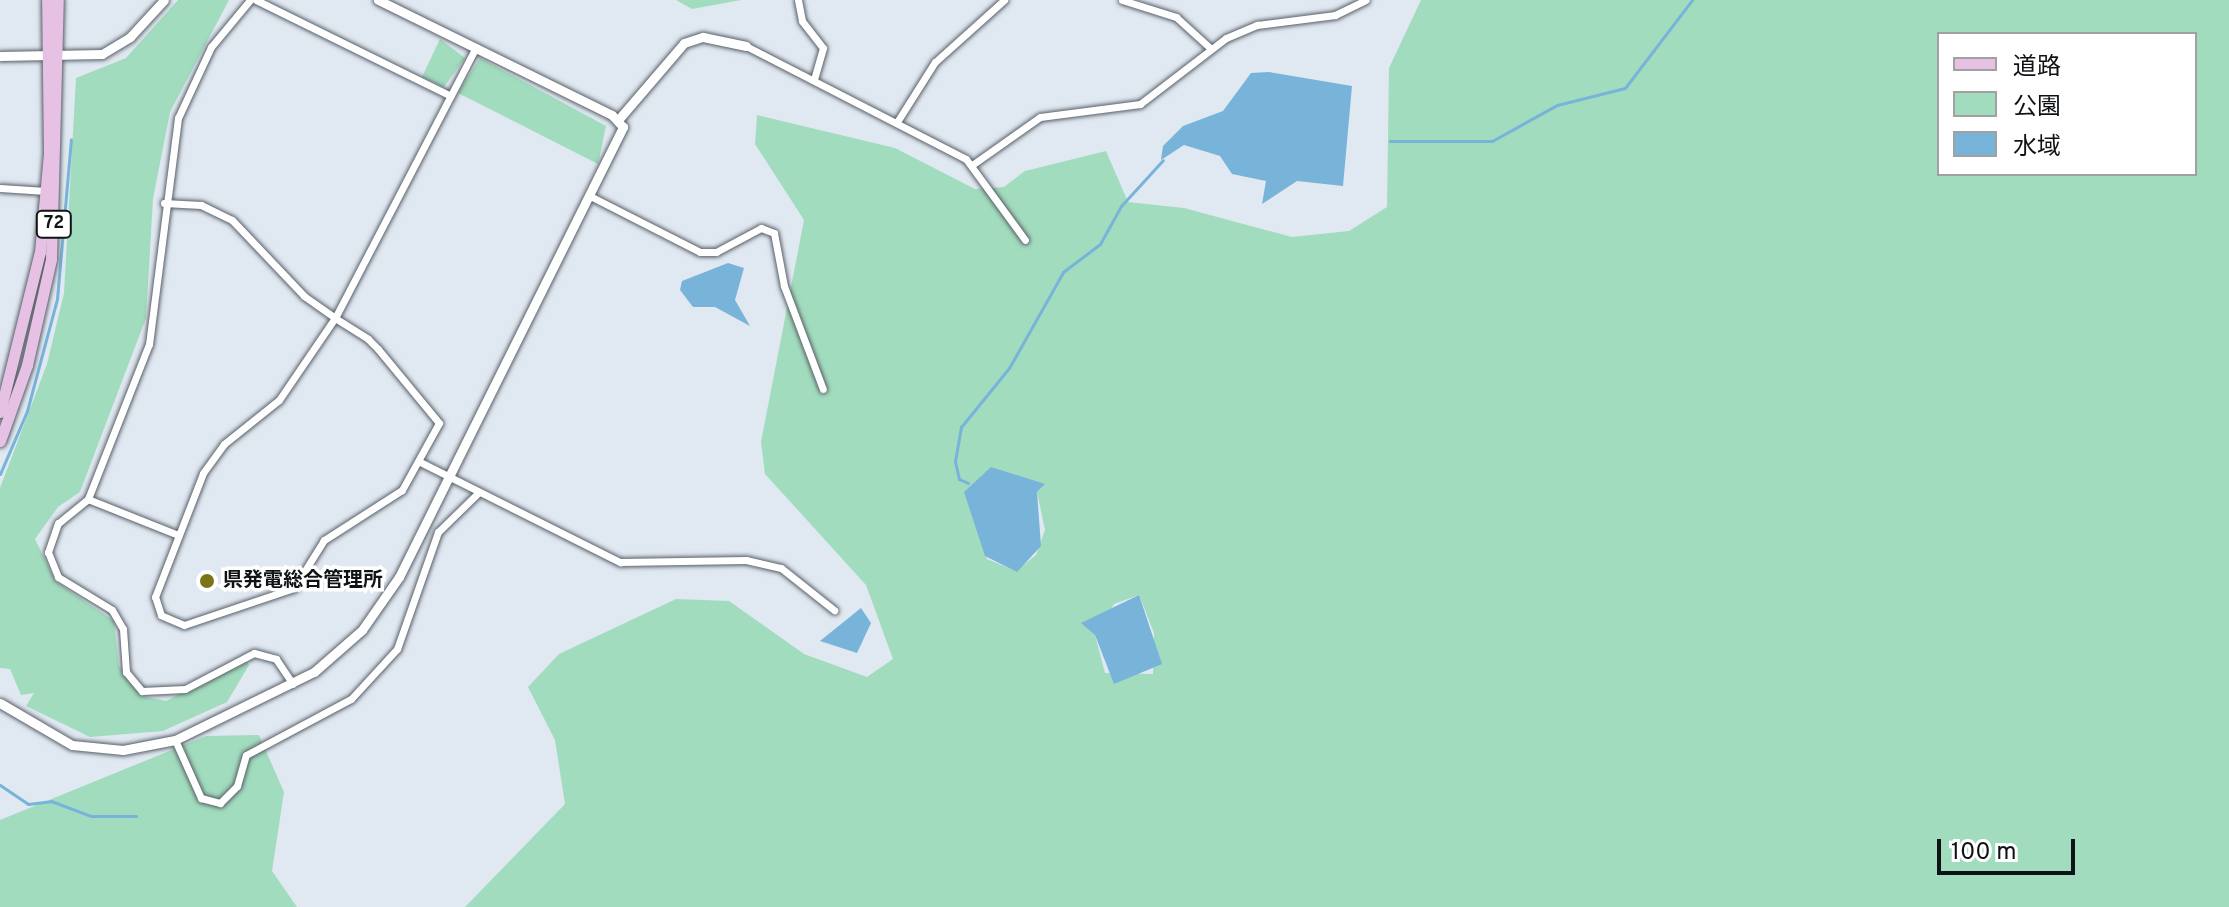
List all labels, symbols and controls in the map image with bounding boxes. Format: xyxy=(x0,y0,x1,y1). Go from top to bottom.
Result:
legend xyxy=(1937,32,2197,176)
text: 道路 xyxy=(2013,53,2061,83)
text: 公園 xyxy=(2013,93,2061,123)
text: 水域 xyxy=(2013,133,2061,163)
road number: 72 xyxy=(34,210,74,238)
place label: 県発電総合管理所 xyxy=(223,569,383,593)
marker: 県発電総合管理所 xyxy=(198,572,216,590)
scale bar xyxy=(1941,823,2079,873)
text: 100 m xyxy=(1951,838,2017,868)

